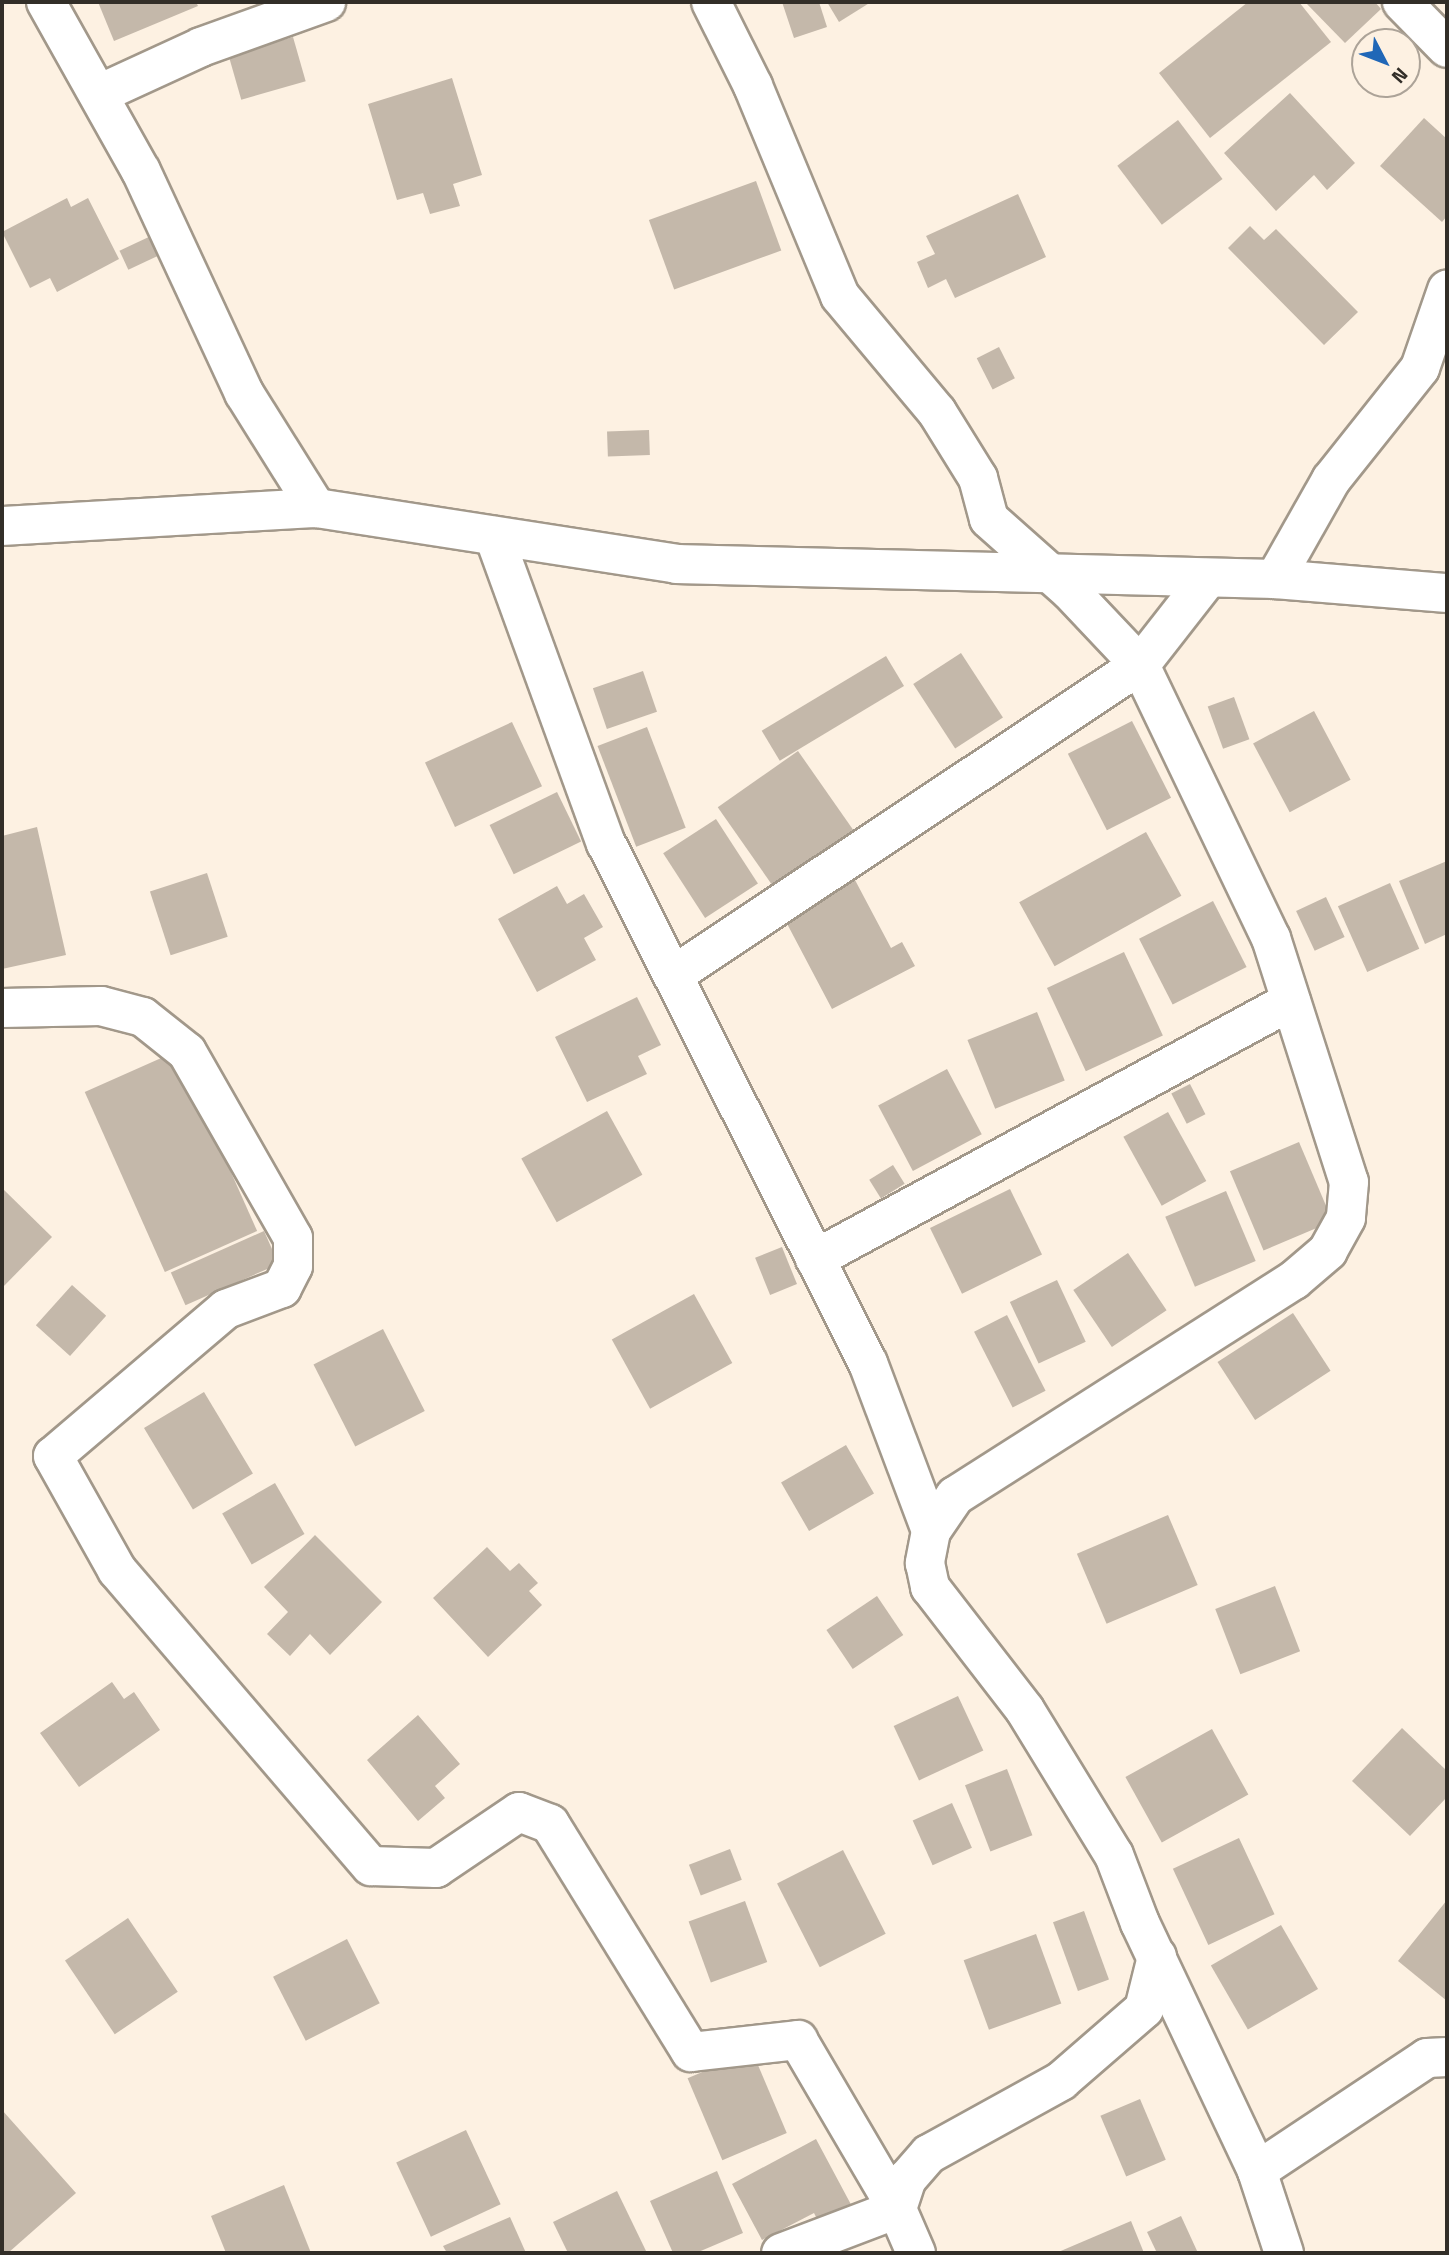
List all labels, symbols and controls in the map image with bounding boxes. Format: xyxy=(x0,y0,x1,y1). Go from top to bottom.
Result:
north arrow xyxy=(1351,28,1421,98)
text: N xyxy=(1385,61,1416,91)

